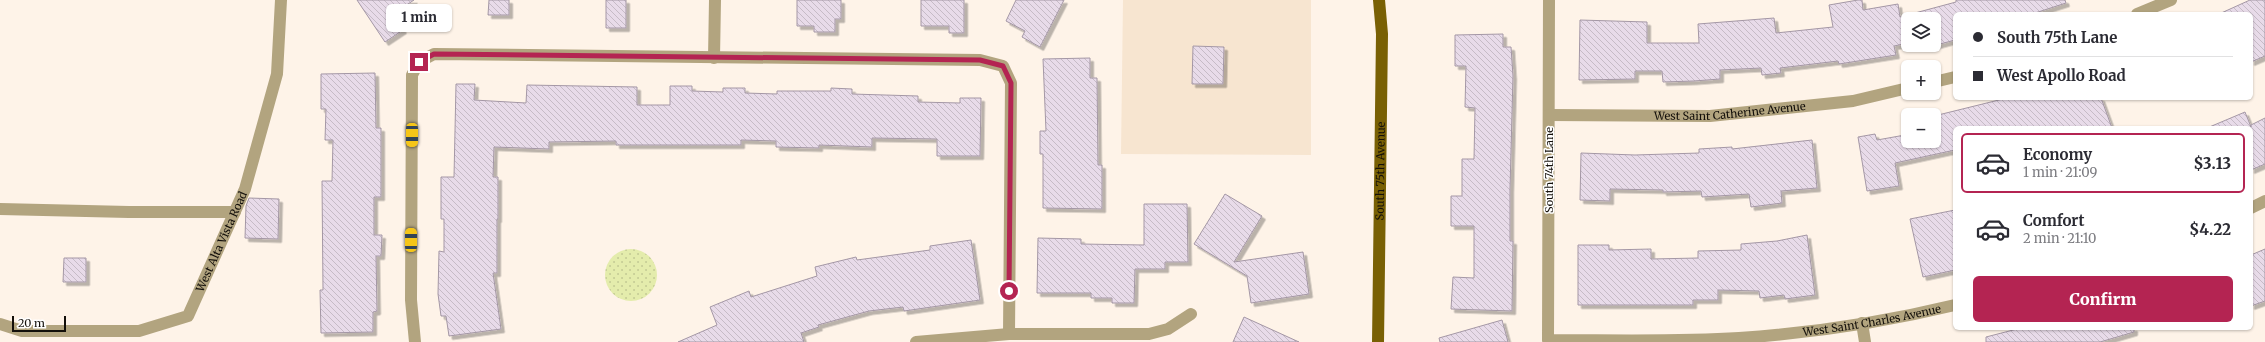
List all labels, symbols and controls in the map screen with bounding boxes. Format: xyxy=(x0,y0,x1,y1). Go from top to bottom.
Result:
callout: 1 min xyxy=(386,4,452,32)
text: 1 min xyxy=(401,9,437,26)
map controls xyxy=(1901,12,1941,148)
button: layers xyxy=(1901,12,1941,52)
text: South 75th Lane xyxy=(1997,28,2117,47)
route end xyxy=(410,53,428,71)
button: + xyxy=(1901,60,1941,100)
text: West Apollo Road xyxy=(1997,66,2126,85)
street label: West Saint Catherine Avenue xyxy=(1653,99,1806,123)
button: − xyxy=(1901,108,1941,148)
street label: South 75th Avenue xyxy=(1373,121,1388,220)
car xyxy=(406,123,418,147)
street label: South 74th Lane xyxy=(1542,127,1556,213)
icon: car xyxy=(1975,145,2011,181)
text: Economy xyxy=(2023,145,2092,164)
text: $3.13 xyxy=(2194,154,2231,173)
text: 1 min · 21:09 xyxy=(2023,164,2097,181)
street label: West Alta Vista Road xyxy=(192,189,250,295)
icon: car xyxy=(1975,211,2011,247)
text: Comfort xyxy=(2023,211,2084,230)
text: $4.22 xyxy=(2189,220,2231,239)
car xyxy=(405,228,417,252)
text: 2 min · 21:10 xyxy=(2023,230,2096,247)
button: Confirm xyxy=(1973,276,2233,322)
route start xyxy=(1000,282,1018,300)
street label: West Saint Charles Avenue xyxy=(1801,302,1942,339)
scale bar xyxy=(12,314,66,333)
text: 20 m xyxy=(18,316,45,330)

